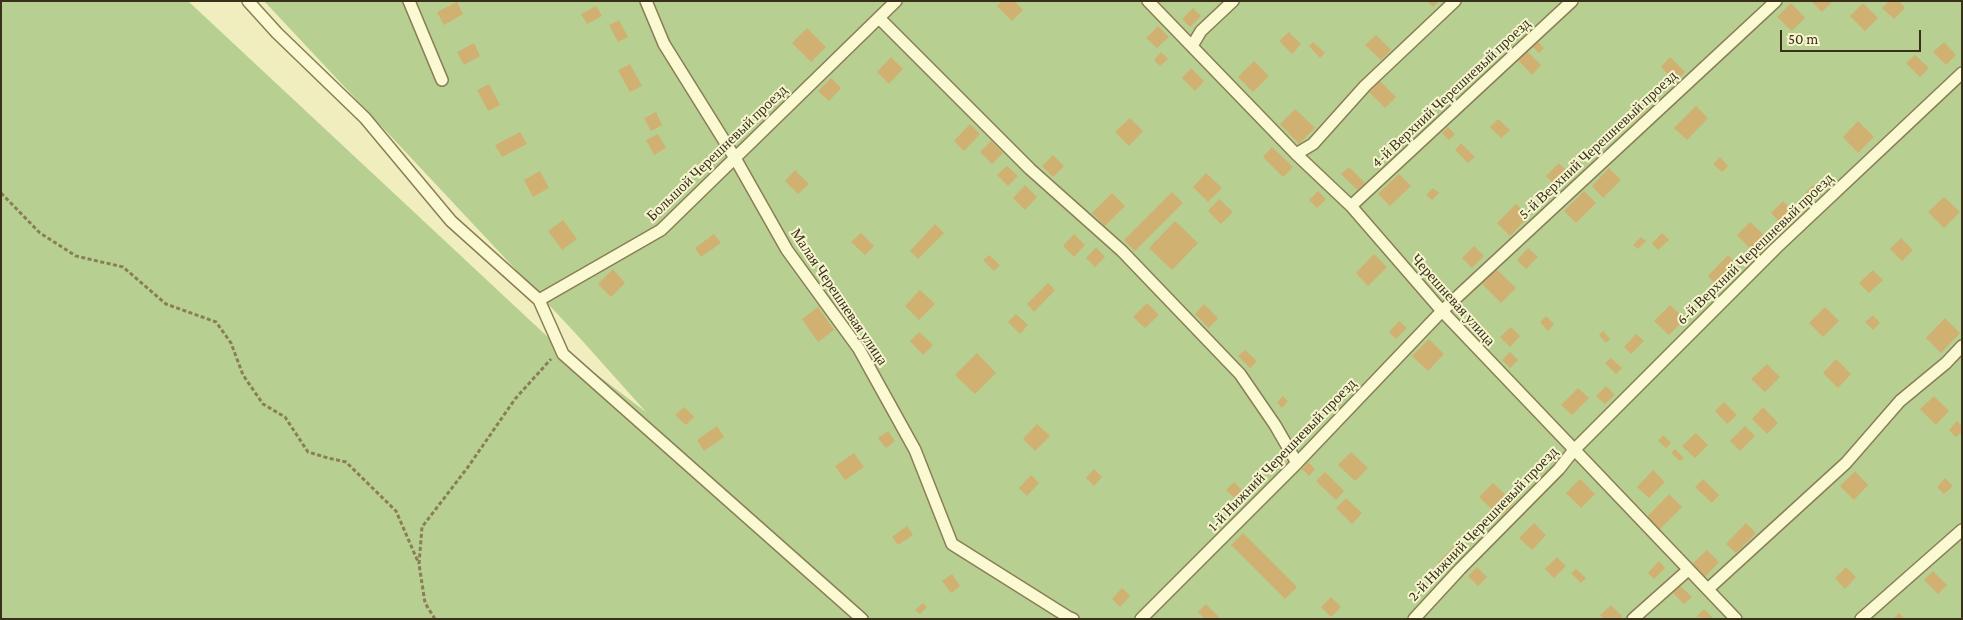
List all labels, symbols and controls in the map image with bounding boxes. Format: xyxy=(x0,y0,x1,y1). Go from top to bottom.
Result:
street label: 4-й Верхний Черешневый проезд xyxy=(1368,15,1534,171)
scale bar xyxy=(1783,20,1924,52)
text: 50 m xyxy=(1788,31,1818,47)
street label: 5-й Верхний Черешневый проезд xyxy=(1515,67,1681,223)
street label: Большой Черешневый проезд xyxy=(643,81,791,225)
street label: 6-й Верхний Черешневый проезд xyxy=(1673,169,1837,329)
street label: Малая Черешневая улица xyxy=(787,225,891,369)
street label: Черешневая улица xyxy=(1407,250,1499,350)
street label: 1-й Нижний Черешневый проезд xyxy=(1204,375,1360,535)
street label: 2-й Нижний Черешневый проезд xyxy=(1404,443,1562,605)

